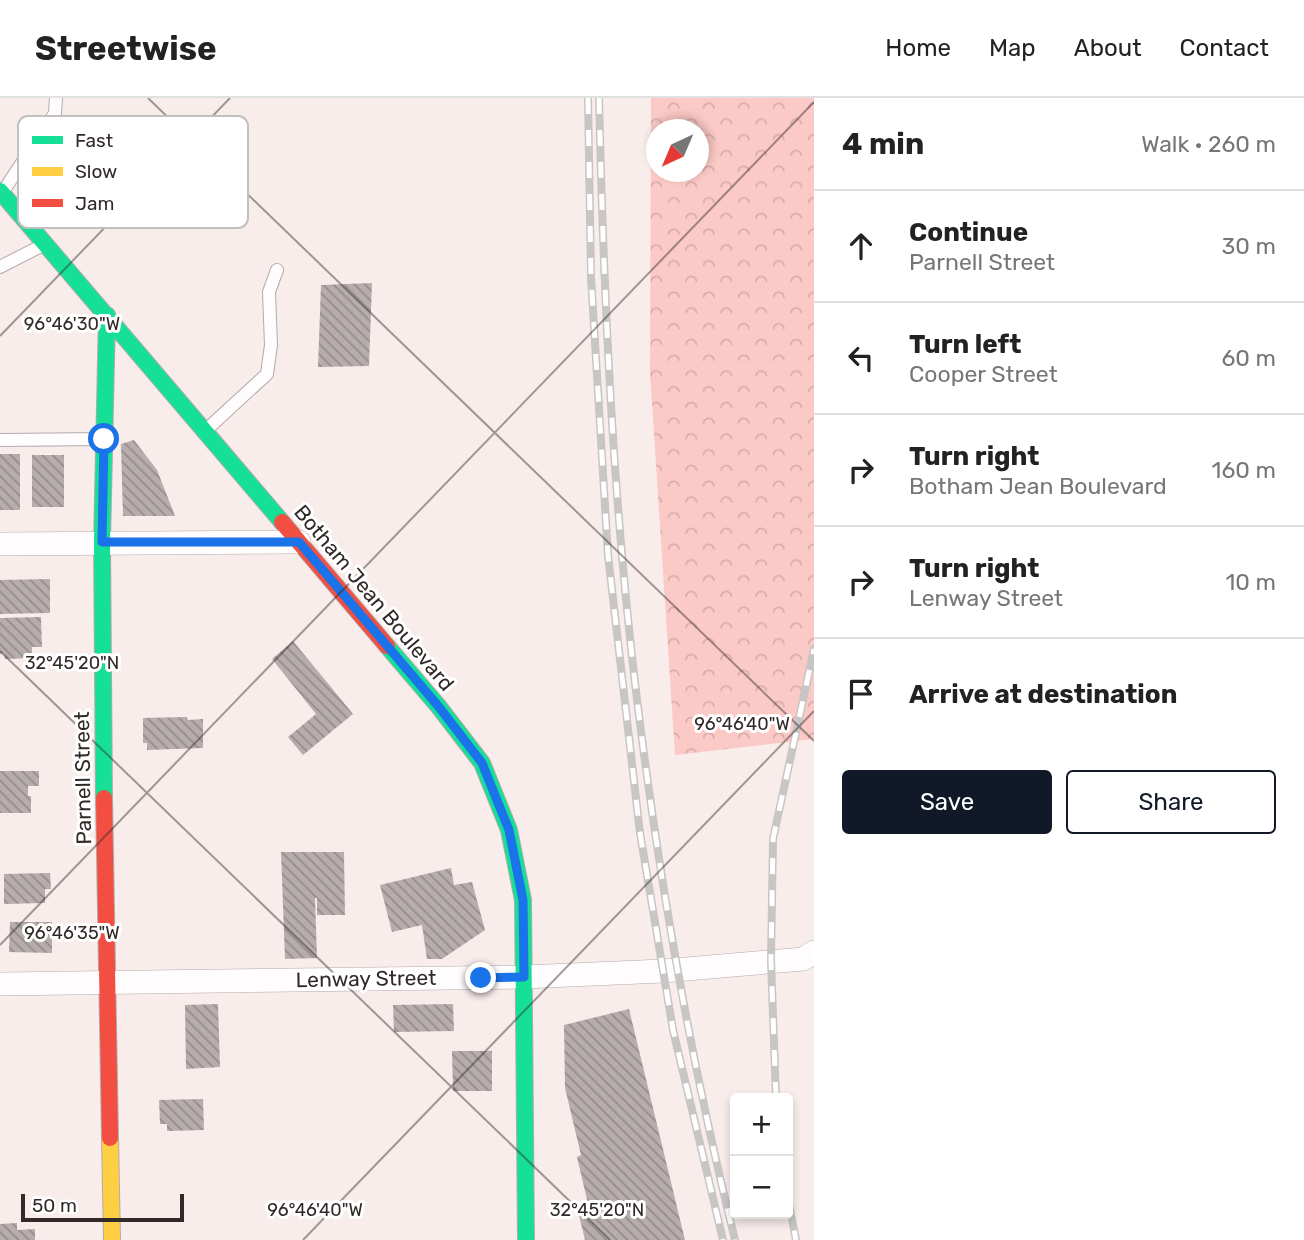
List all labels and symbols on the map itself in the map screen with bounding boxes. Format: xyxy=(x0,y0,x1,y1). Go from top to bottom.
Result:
legend xyxy=(18,116,248,228)
north arrow xyxy=(646,119,709,182)
text: Fast xyxy=(75,129,114,152)
text: Slow xyxy=(75,160,117,183)
text: Jam xyxy=(75,192,114,215)
text: 96°46'30"W xyxy=(24,313,120,335)
route start xyxy=(88,423,119,454)
street label: Botham Jean Boulevard xyxy=(289,500,460,696)
text: 32°45'20"N xyxy=(25,652,119,674)
street label: Parnell Street xyxy=(69,711,96,845)
text: 96°46'40"W xyxy=(694,713,790,735)
text: 96°46'35"W xyxy=(24,922,120,944)
route end xyxy=(465,962,496,993)
street label: Lenway Street xyxy=(295,965,437,992)
scale bar xyxy=(21,1191,184,1223)
text: 96°46'40"W xyxy=(267,1199,363,1221)
text: 32°45'20"N xyxy=(550,1199,644,1221)

